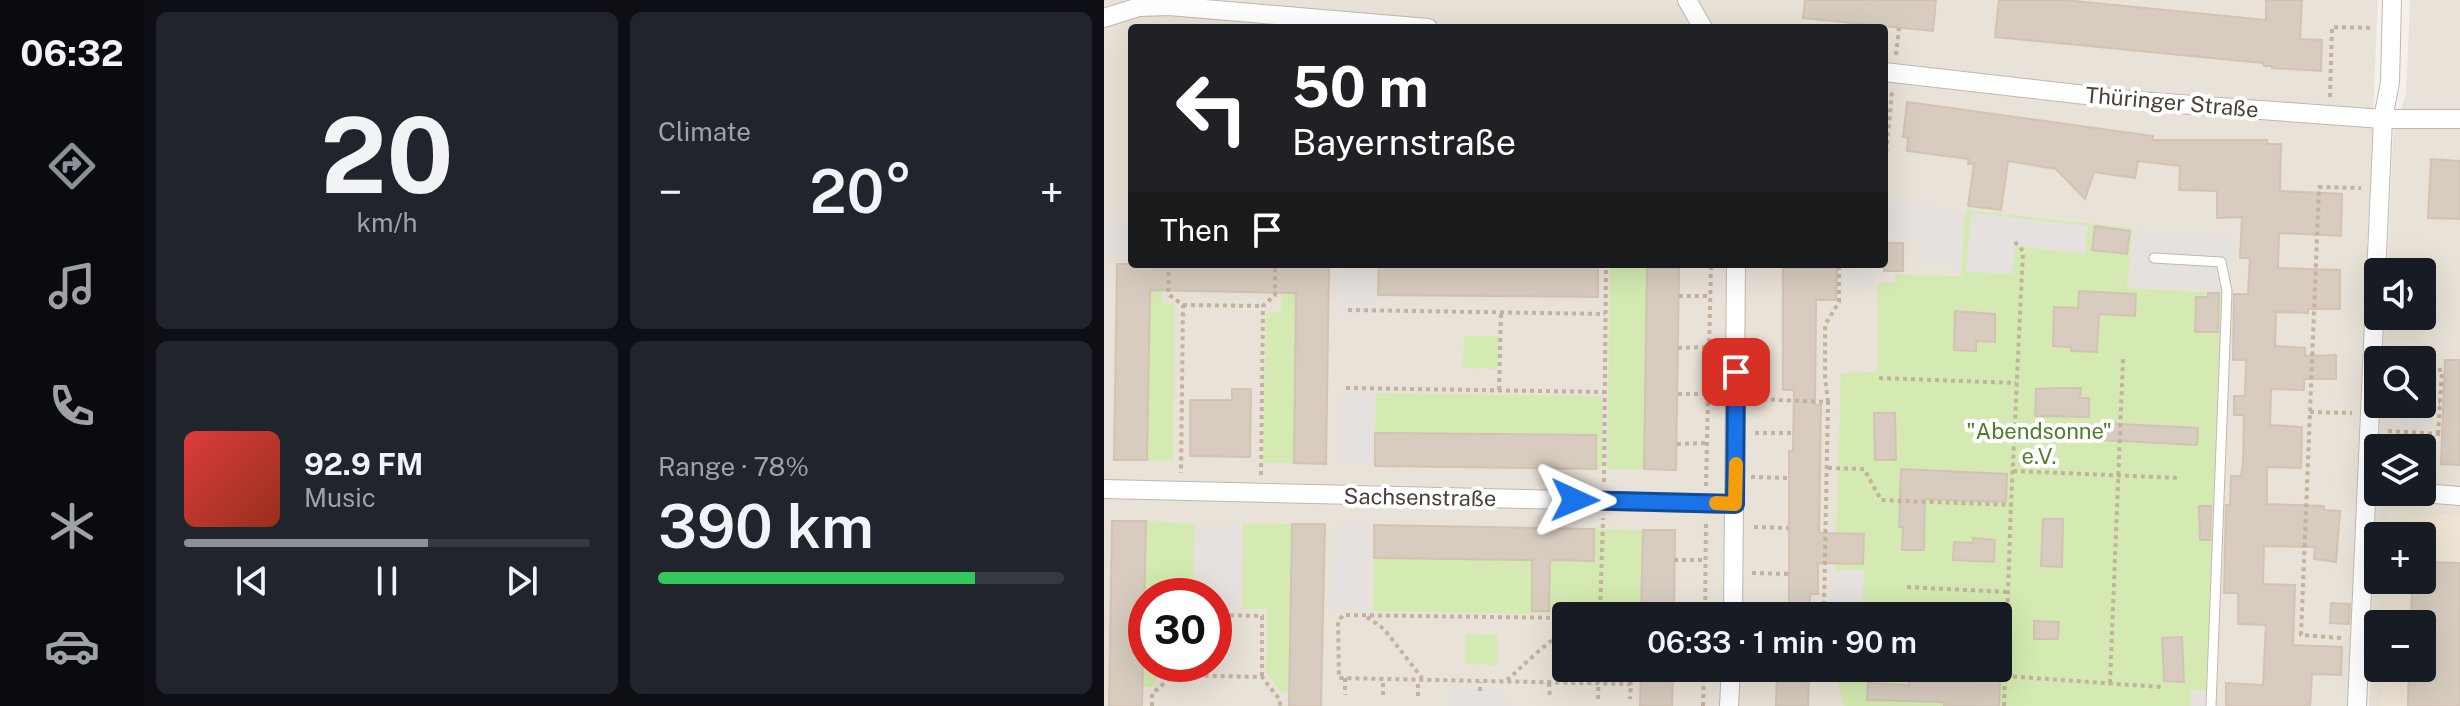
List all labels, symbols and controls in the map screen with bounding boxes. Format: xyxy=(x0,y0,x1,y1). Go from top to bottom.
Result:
text: 06:32 xyxy=(20,32,124,74)
text: 50 m xyxy=(1292,54,1429,120)
icon: left xyxy=(1160,56,1264,160)
street label: Thüringer Straße xyxy=(2084,81,2260,123)
text: 20 xyxy=(320,94,454,216)
text: Climate xyxy=(658,116,751,147)
text: Bayernstraße xyxy=(1292,121,1516,163)
icon: directions xyxy=(44,138,100,194)
text: 20° xyxy=(810,156,912,227)
text: − xyxy=(658,166,682,218)
text: + xyxy=(1040,166,1064,218)
text: km/h xyxy=(356,207,418,238)
icon: arrive xyxy=(1245,208,1289,252)
text: Then xyxy=(1160,212,1229,248)
icon: music xyxy=(44,258,100,314)
map controls xyxy=(2364,258,2436,682)
button: sound xyxy=(2364,258,2436,330)
pin xyxy=(1702,338,1770,406)
button: search xyxy=(2364,346,2436,418)
icon: arrive xyxy=(1714,350,1758,394)
icon: phone xyxy=(44,378,100,434)
park label: "Abendsonne" e.V. xyxy=(1966,418,2112,469)
button: layers xyxy=(2364,434,2436,506)
text: 92.9 FM xyxy=(304,446,423,482)
text: Range · 78% xyxy=(658,451,809,482)
position arrow xyxy=(1533,458,1617,542)
text: Music xyxy=(304,482,376,513)
street label: Sachsenstraße xyxy=(1343,483,1497,511)
text: 390 km xyxy=(658,491,874,562)
icon: climate xyxy=(44,498,100,554)
button: + xyxy=(2364,522,2436,594)
icon: previous xyxy=(230,559,274,603)
icon: pause xyxy=(365,559,409,603)
icon: next xyxy=(500,559,544,603)
speed limit sign: 30 xyxy=(1128,578,1232,682)
button: − xyxy=(2364,610,2436,682)
icon: car xyxy=(44,618,100,674)
text: 06:33 · 1 min · 90 m xyxy=(1647,624,1917,660)

